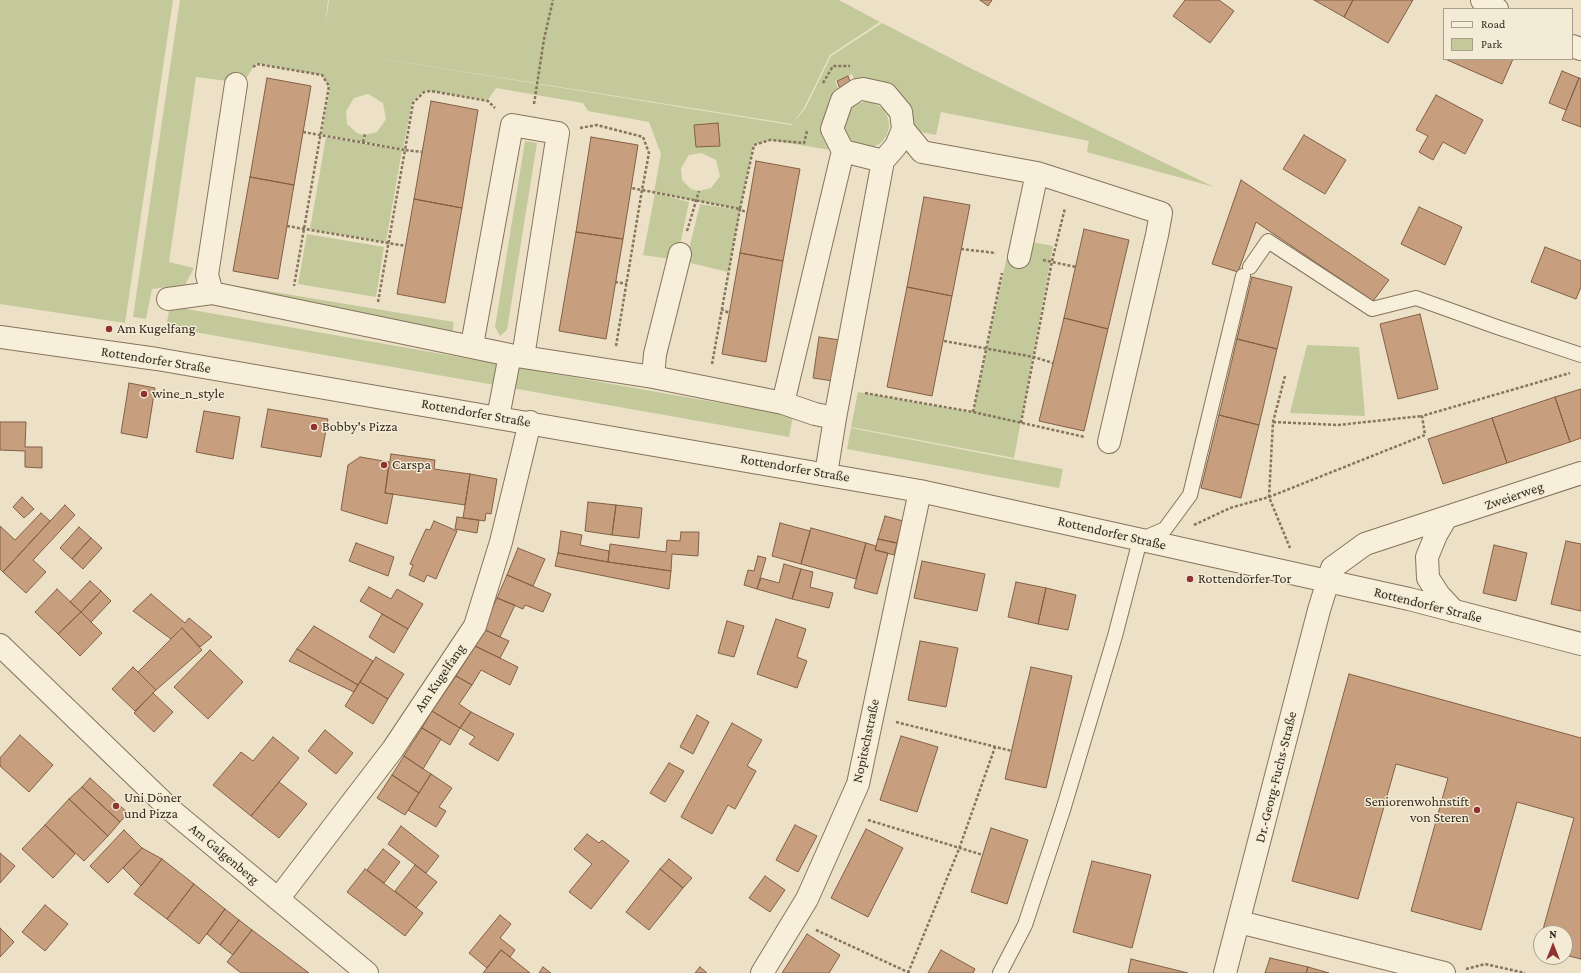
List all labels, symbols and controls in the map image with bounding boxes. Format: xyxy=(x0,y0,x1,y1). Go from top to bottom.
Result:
legend xyxy=(1443,8,1573,60)
text: Road xyxy=(1481,17,1505,31)
text: Park xyxy=(1481,37,1502,51)
place label: Am Kugelfang xyxy=(117,321,196,337)
marker: Am Kugelfang xyxy=(104,324,114,334)
street label: Rottendorfer Straße xyxy=(100,343,212,377)
place label: wine_n_style xyxy=(152,386,224,402)
marker: wine_n_style xyxy=(139,389,149,399)
street label: Rottendorfer Straße xyxy=(420,395,532,431)
place label: Bobby's Pizza xyxy=(322,419,398,435)
marker: Bobby's Pizza xyxy=(309,422,319,432)
street label: Rottendorfer Straße xyxy=(739,450,851,486)
place label: Carspa xyxy=(392,457,431,473)
marker: Carspa xyxy=(379,460,389,470)
street label: Zweierweg xyxy=(1482,478,1546,514)
street label: Rottendorfer Straße xyxy=(1056,512,1168,554)
place label: Rottendorfer Tor xyxy=(1198,571,1291,587)
marker: Rottendorfer Tor xyxy=(1185,574,1195,584)
street label: Rottendorfer Straße xyxy=(1372,583,1484,627)
street label: Am Kugelfang xyxy=(411,641,469,715)
street label: Nopitschstraße xyxy=(849,697,883,785)
street label: Dr.-Georg-Fuchs-Straße xyxy=(1252,710,1300,844)
place label: Uni Döner und Pizza xyxy=(124,790,182,822)
place label: Seniorenwohnstift von Steren xyxy=(1365,794,1469,826)
marker: Uni Döner und Pizza xyxy=(111,801,121,811)
marker: Seniorenwohnstift von Steren xyxy=(1472,805,1482,815)
street label: Am Galgenberg xyxy=(186,820,262,888)
north arrow xyxy=(1533,925,1573,965)
text: N xyxy=(1549,928,1557,940)

